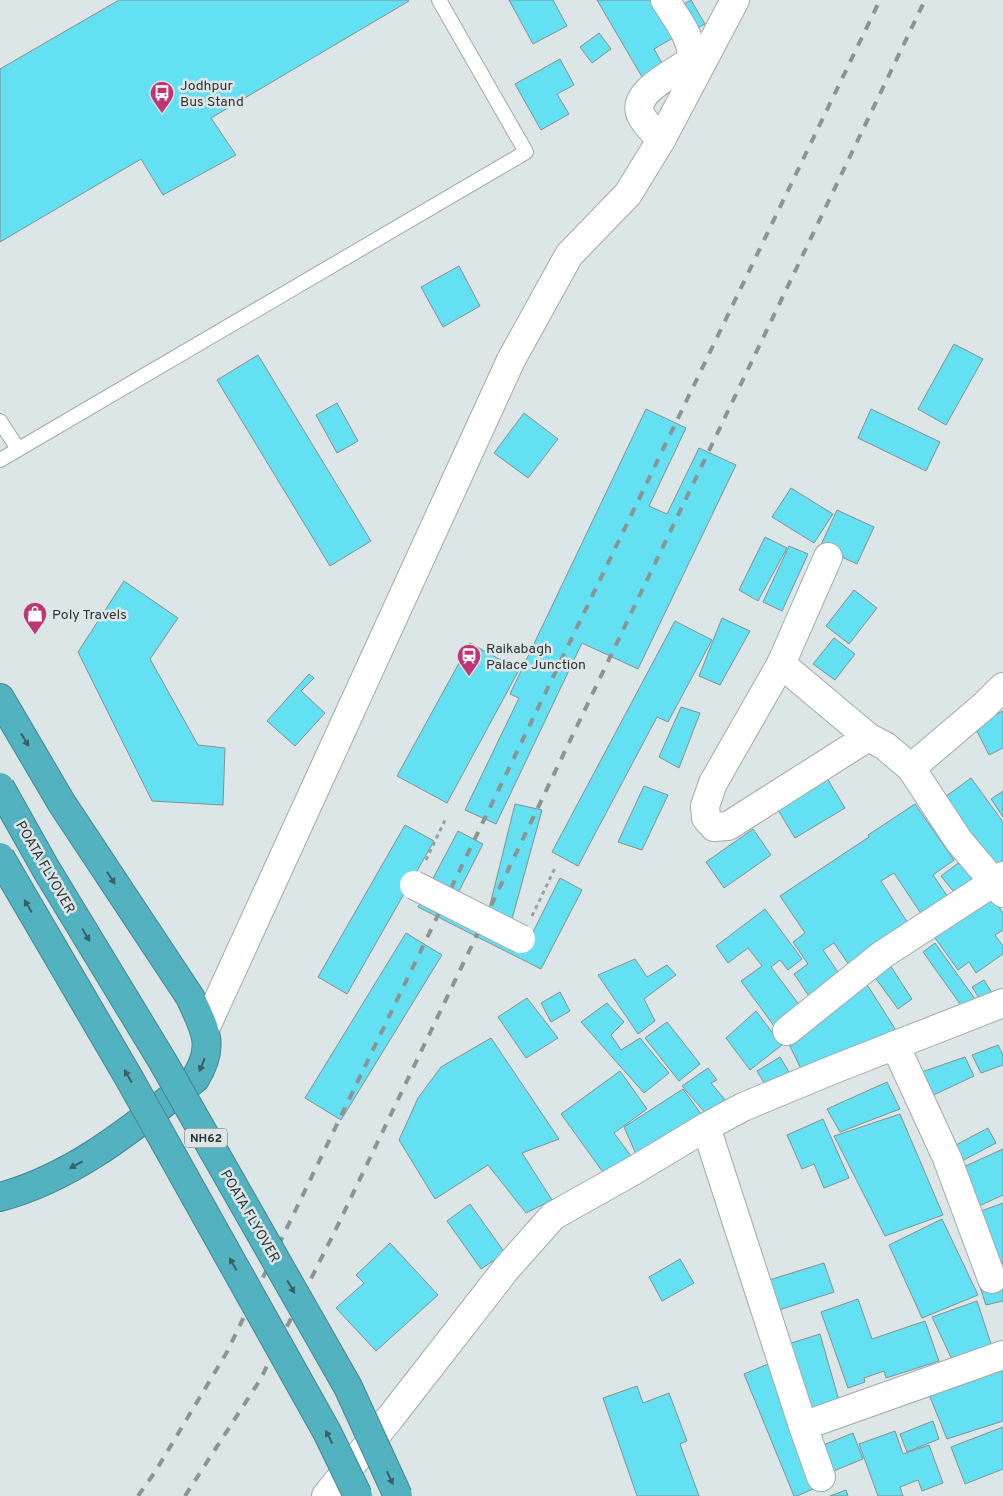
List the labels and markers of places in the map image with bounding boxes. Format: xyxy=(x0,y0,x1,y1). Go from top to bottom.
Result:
place label: Jodhpur Bus Stand xyxy=(180,78,244,111)
bus stop icon: Jodhpur Bus Stand xyxy=(149,80,175,114)
shop icon: Poly Travels xyxy=(22,601,48,635)
place label: Poly Travels xyxy=(52,607,127,624)
place label: Raikabagh Palace Junction xyxy=(486,641,586,674)
station icon: Raikabagh Palace Junction xyxy=(456,643,482,677)

